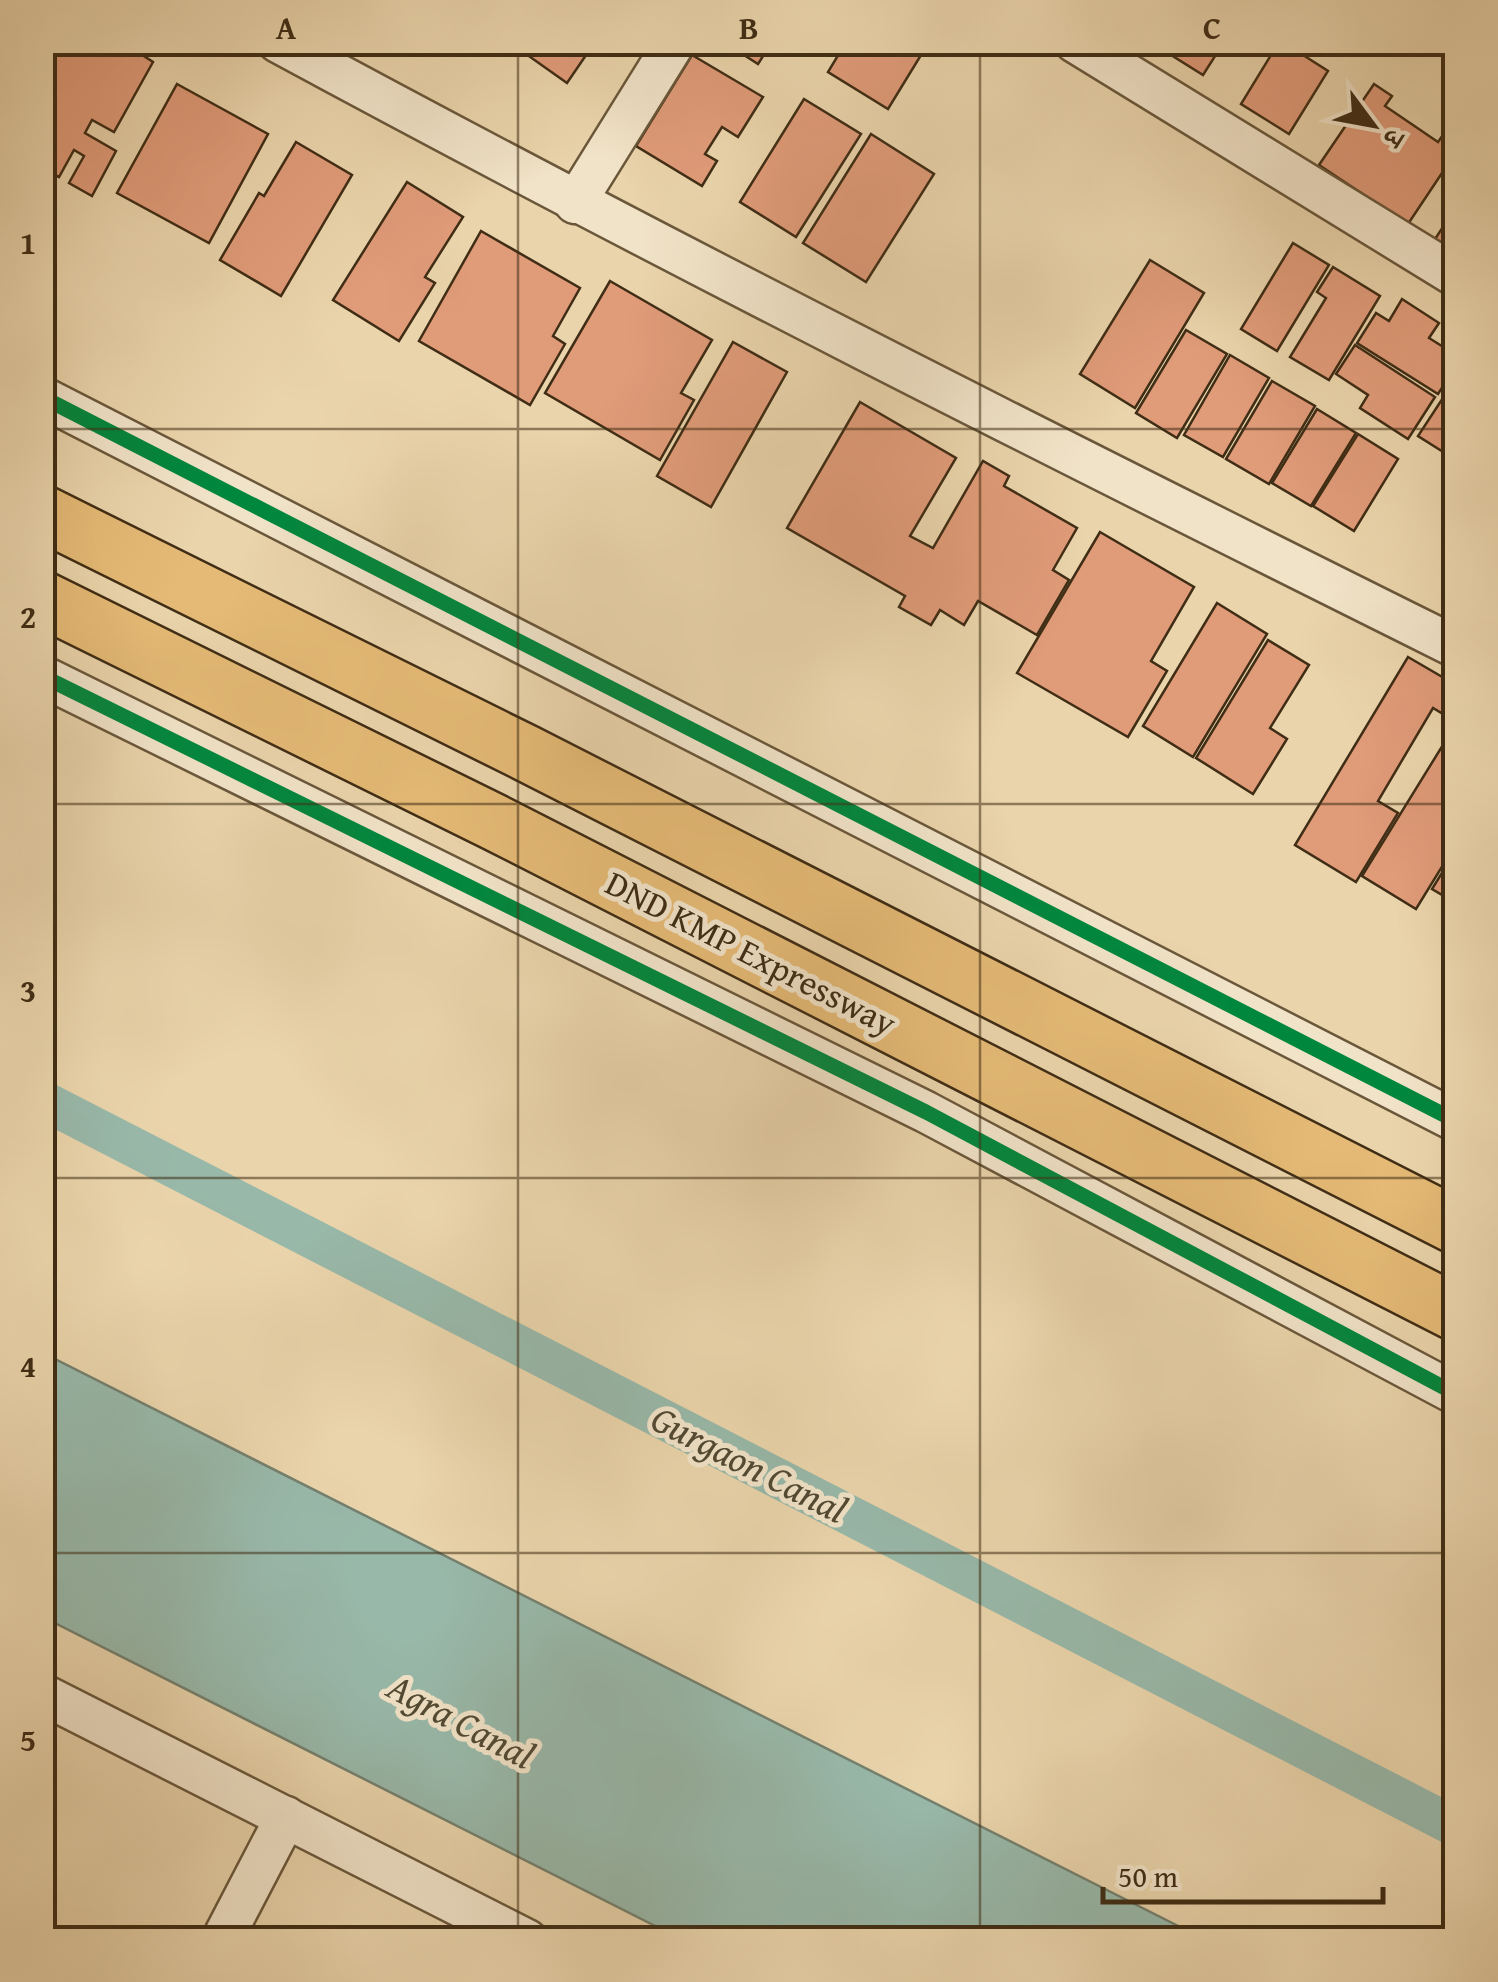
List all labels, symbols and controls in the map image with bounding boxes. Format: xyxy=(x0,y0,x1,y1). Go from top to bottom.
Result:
text: A xyxy=(276,4,297,51)
text: B xyxy=(739,4,759,51)
text: C xyxy=(1203,4,1221,51)
north arrow xyxy=(1323,75,1423,175)
text: उ xyxy=(1373,120,1417,157)
text: 1 xyxy=(20,219,36,266)
text: 2 xyxy=(20,593,36,640)
street label: DND KMP Expressway xyxy=(597,857,906,1048)
text: 3 xyxy=(20,967,36,1014)
text: 4 xyxy=(20,1342,36,1389)
water label: Gurgaon Canal xyxy=(642,1390,857,1536)
water label: Agra Canal xyxy=(377,1658,545,1782)
text: 5 xyxy=(20,1716,36,1763)
scale bar xyxy=(1103,1842,1383,1904)
text: 50 m xyxy=(1118,1854,1178,1898)

